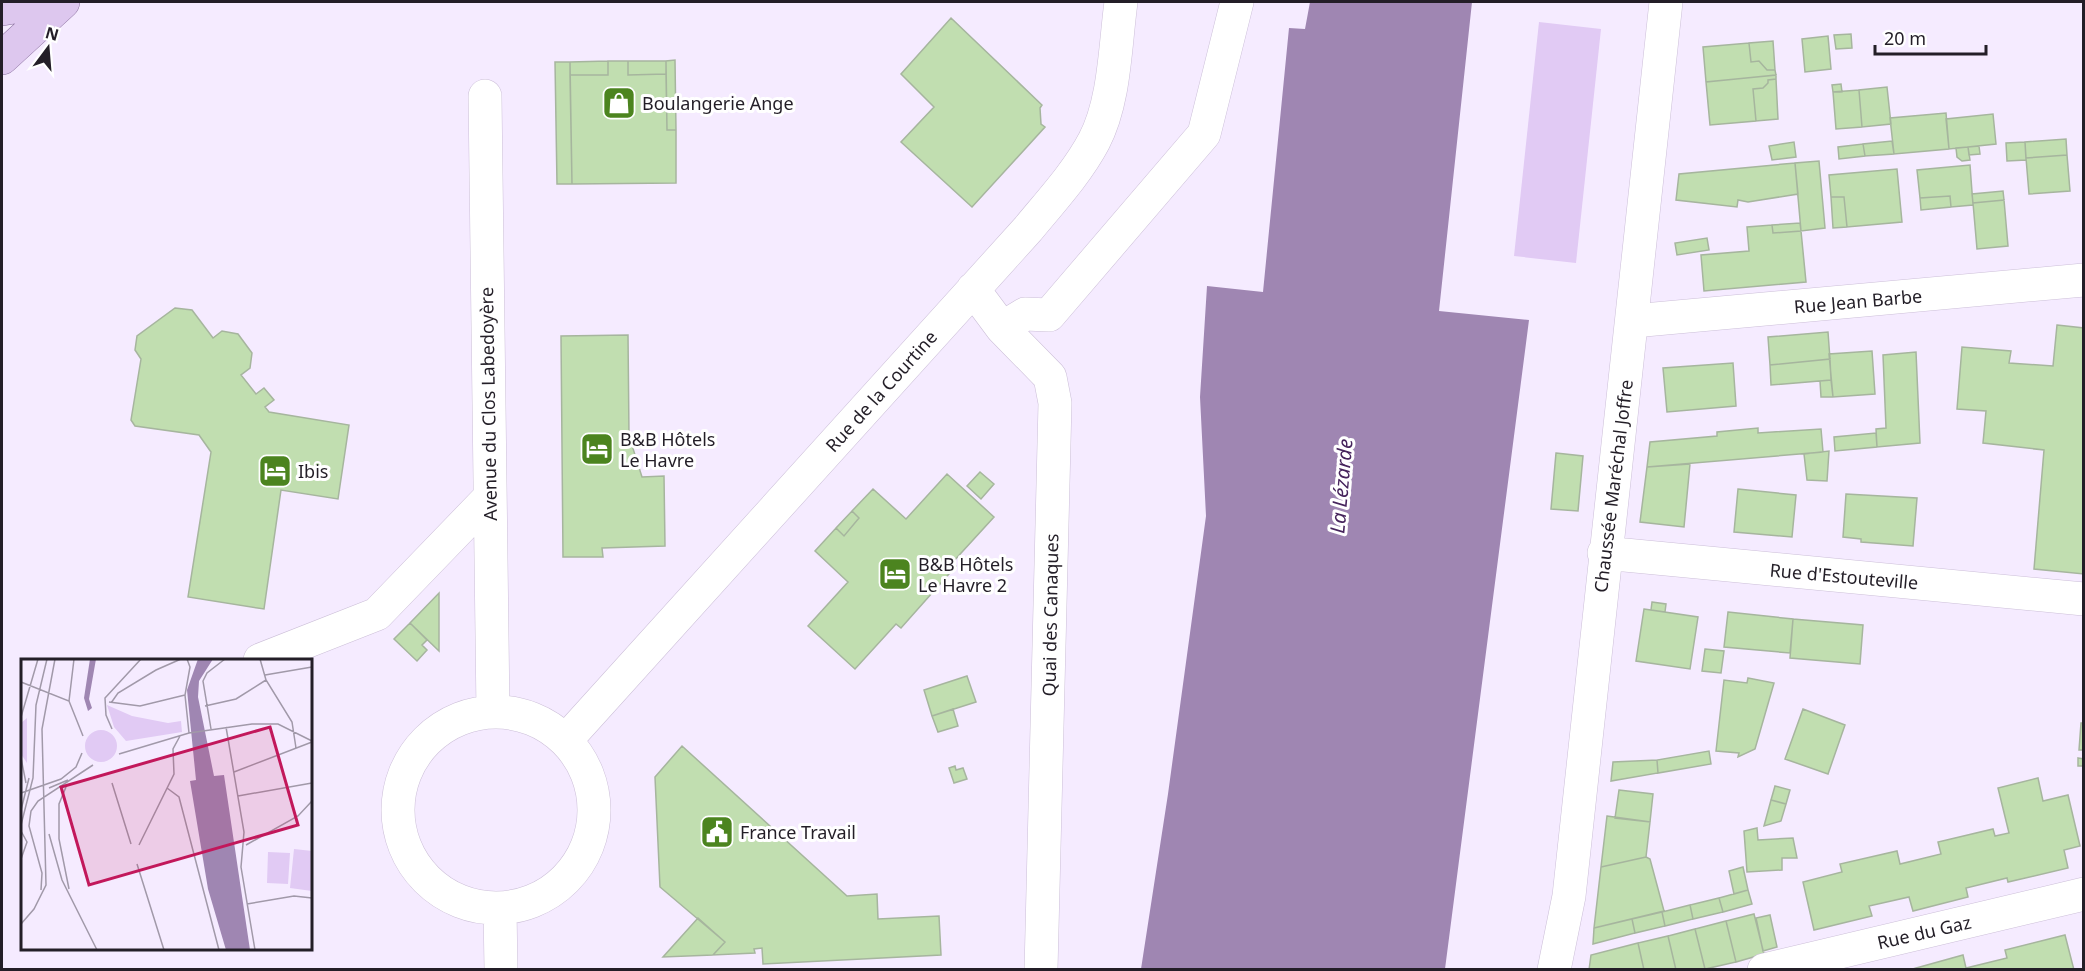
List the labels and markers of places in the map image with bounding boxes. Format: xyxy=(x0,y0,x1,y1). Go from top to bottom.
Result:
shop icon: Boulangerie Ange xyxy=(601,85,637,121)
place label: Boulangerie Ange xyxy=(642,91,794,115)
place label: B&B Hôtels Le Havre xyxy=(620,427,715,472)
hotel icon: B&B Hôtels Le Havre xyxy=(579,431,615,467)
hotel icon: Ibis xyxy=(257,453,293,489)
place label: Ibis xyxy=(298,459,328,483)
place label: B&B Hôtels Le Havre 2 xyxy=(918,552,1013,597)
hotel icon: B&B Hôtels Le Havre 2 xyxy=(877,556,913,592)
public building icon: France Travail xyxy=(699,814,735,850)
place label: France Travail xyxy=(740,820,856,844)

